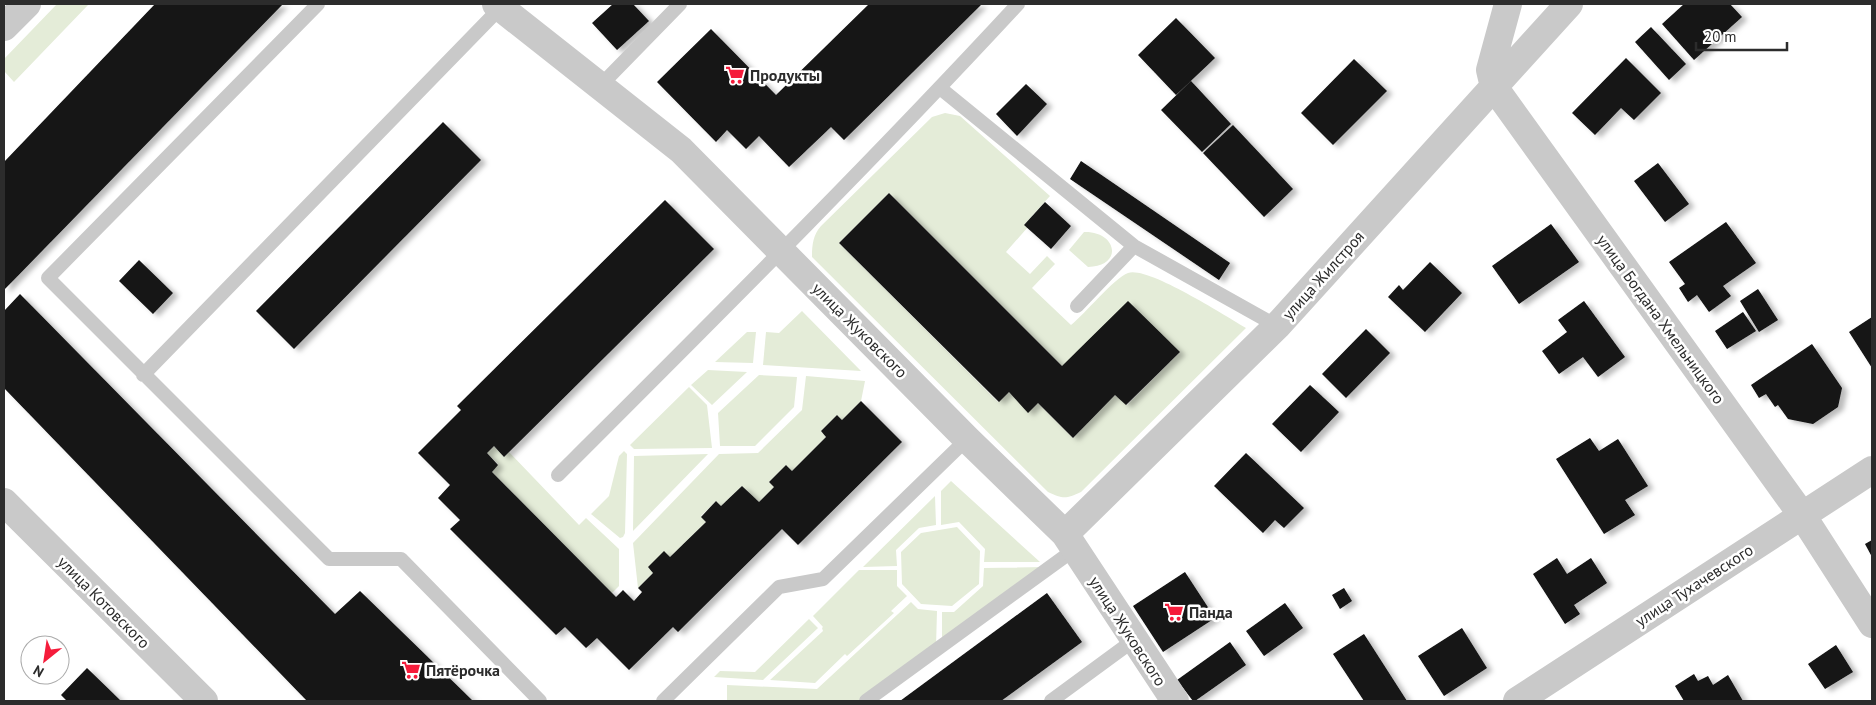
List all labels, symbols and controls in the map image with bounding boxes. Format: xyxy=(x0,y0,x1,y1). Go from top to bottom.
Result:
scale bar xyxy=(1696,20,1787,52)
text: 20 m xyxy=(1704,27,1737,46)
supermarket icon: Продукты xyxy=(724,64,746,86)
place label: Продукты xyxy=(750,65,820,85)
street label: улица Жилстроя xyxy=(1278,226,1368,324)
street label: улица Богдана Хмельницкого xyxy=(1593,230,1729,408)
street label: улица Жуковского xyxy=(808,278,912,382)
street label: улица Тухачевского xyxy=(1631,539,1757,631)
street label: улица Котовского xyxy=(54,552,154,652)
street label: улица Жуковского xyxy=(1085,572,1171,690)
supermarket icon: Панда xyxy=(1163,601,1185,623)
place label: Панда xyxy=(1189,602,1233,622)
north arrow xyxy=(20,635,70,685)
supermarket icon: Пятёрочка xyxy=(400,659,422,681)
place label: Пятёрочка xyxy=(426,660,500,680)
text: N xyxy=(30,661,47,681)

